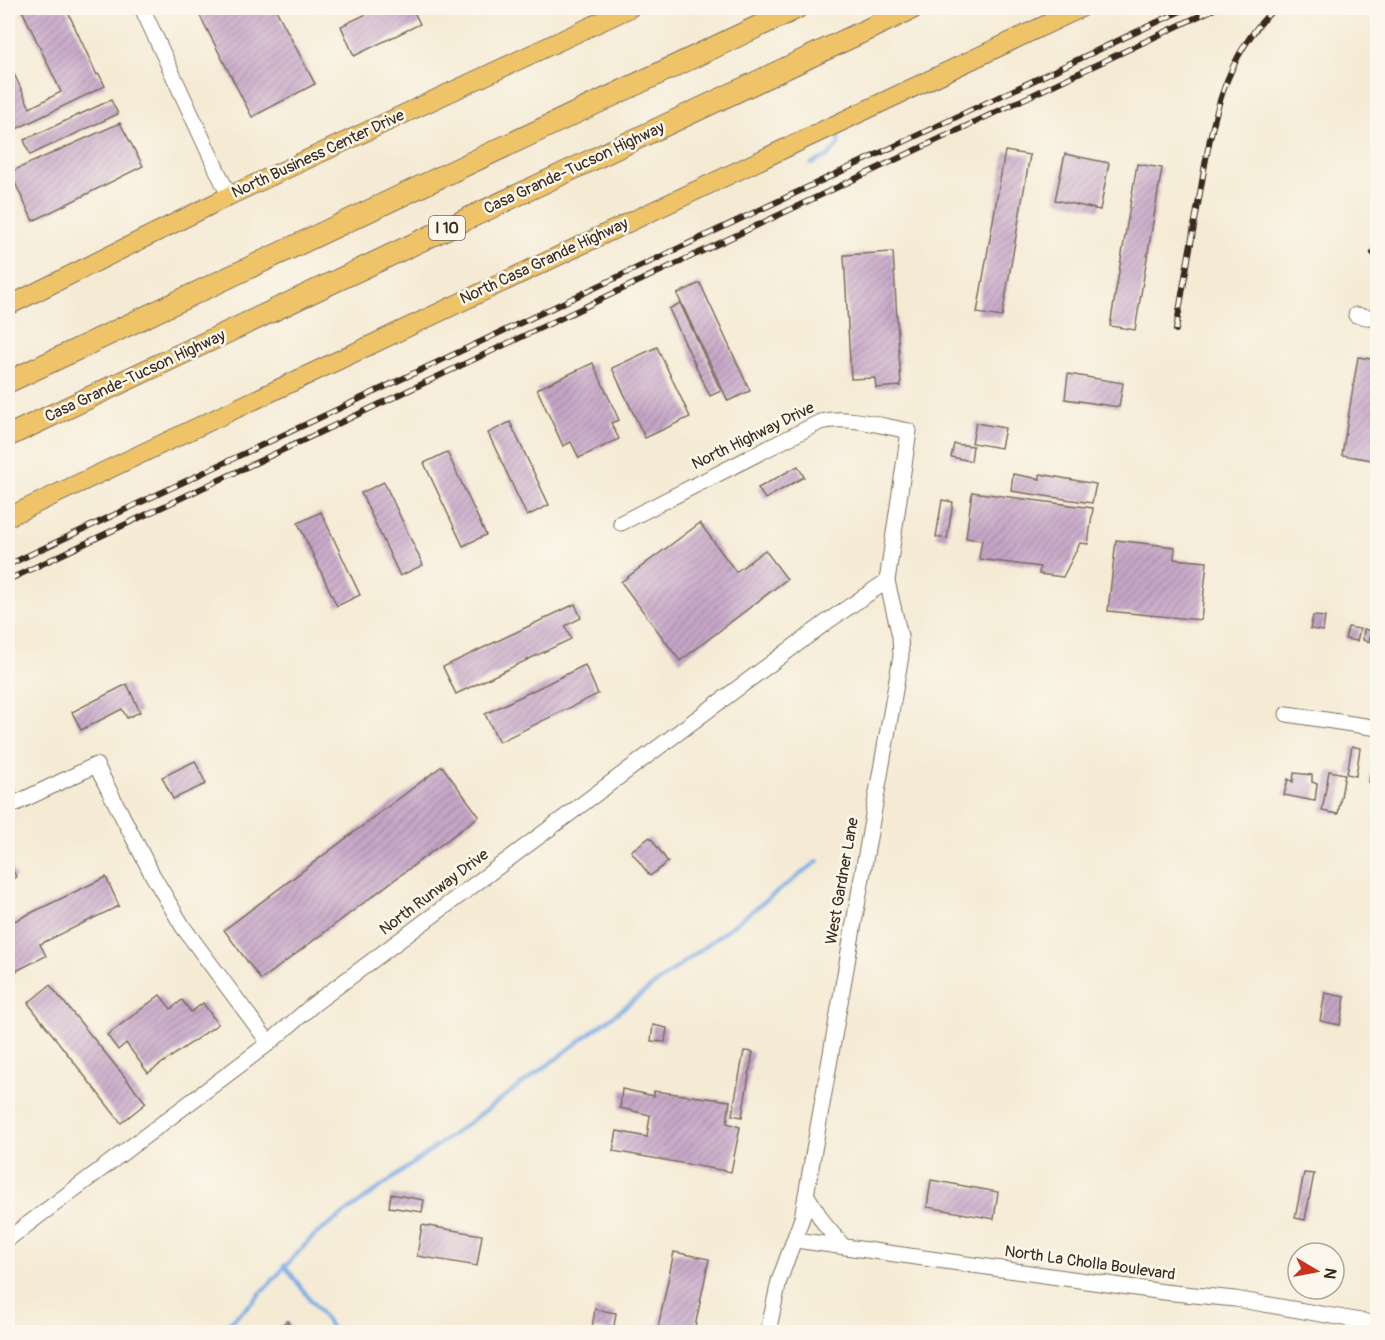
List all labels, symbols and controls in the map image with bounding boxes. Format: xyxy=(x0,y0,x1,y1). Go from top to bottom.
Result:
street label: North Business Center Drive xyxy=(228,105,408,203)
street label: Casa Grande-Tucson Highway xyxy=(481,117,668,219)
street label: North Casa Grande Highway xyxy=(457,213,631,309)
road number: I 10 xyxy=(429,216,465,240)
street label: Casa Grande-Tucson Highway xyxy=(42,325,229,427)
street label: North Highway Drive xyxy=(688,398,818,474)
street label: West Gardner Lane xyxy=(821,816,863,946)
street label: North Runway Drive xyxy=(375,844,493,940)
street label: North La Cholla Boulevard xyxy=(1003,1241,1177,1285)
north arrow xyxy=(1286,1241,1346,1301)
text: N xyxy=(1319,1266,1341,1281)

